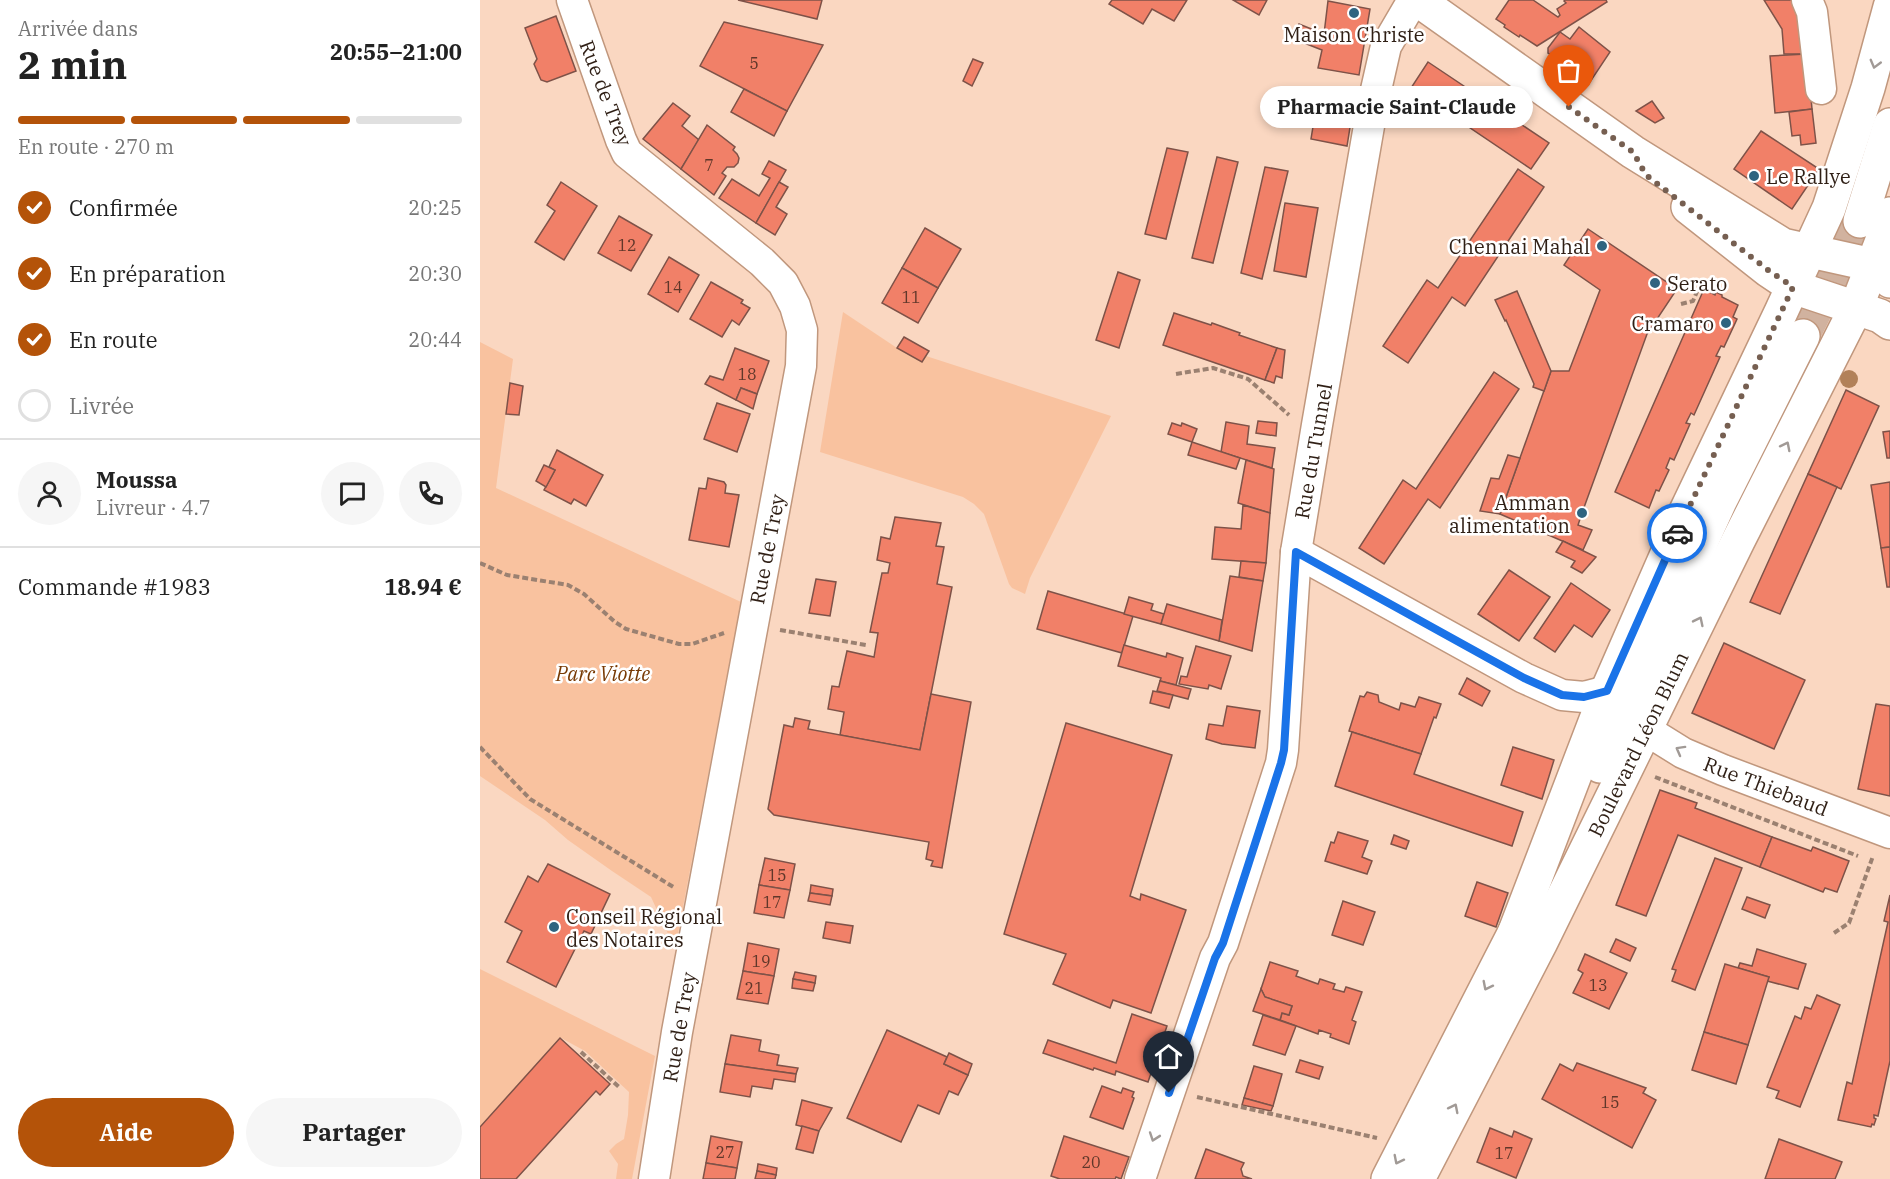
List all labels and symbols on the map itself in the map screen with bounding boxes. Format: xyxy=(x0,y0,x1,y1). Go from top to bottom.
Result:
marker: Maison Christe xyxy=(1347,6,1361,20)
place label: Maison Christe xyxy=(1283,21,1425,48)
street label: Rue de Trey xyxy=(573,36,639,150)
pin xyxy=(1543,45,1594,107)
house number: 5 xyxy=(749,53,759,73)
one-way arrow xyxy=(1869,59,1882,69)
callout: Pharmacie Saint-Claude xyxy=(1260,86,1533,128)
house number: 7 xyxy=(704,155,714,175)
place label: Le Rallye xyxy=(1766,163,1851,190)
marker: Le Rallye xyxy=(1747,169,1761,183)
place label: Chennai Mahal xyxy=(1449,233,1590,260)
house number: 12 xyxy=(617,235,637,255)
marker: Chennai Mahal xyxy=(1595,239,1609,253)
place label: Serato xyxy=(1667,270,1727,297)
marker: Serato xyxy=(1648,276,1662,290)
house number: 14 xyxy=(663,277,683,297)
house number: 11 xyxy=(901,287,921,307)
place label: Cramaro xyxy=(1631,310,1714,337)
marker: Cramaro xyxy=(1719,316,1733,330)
house number: 18 xyxy=(737,364,757,384)
street label: Rue du Tunnel xyxy=(1288,381,1338,521)
one-way arrow xyxy=(1779,442,1790,452)
place label: Amman alimentation xyxy=(1449,489,1570,539)
street label: Rue de Trey xyxy=(743,491,791,606)
courier xyxy=(1647,503,1707,563)
marker: Amman alimentation xyxy=(1575,506,1589,520)
one-way arrow xyxy=(1692,616,1704,627)
street label: Boulevard Léon Blum xyxy=(1581,647,1695,841)
park label: Parc Viotte xyxy=(555,660,650,687)
one-way arrow xyxy=(1676,746,1686,757)
street label: Rue Thiebaud xyxy=(1700,750,1832,822)
house number: 15 xyxy=(767,865,787,885)
house number: 17 xyxy=(762,892,782,912)
place label: Conseil Régional des Notaires xyxy=(566,903,722,953)
marker: Conseil Régional des Notaires xyxy=(547,920,561,934)
house number: 19 xyxy=(751,951,771,971)
street label: Rue de Trey xyxy=(656,969,702,1084)
house number: 13 xyxy=(1588,975,1608,995)
house number: 21 xyxy=(744,978,764,998)
one-way arrow xyxy=(1483,980,1494,991)
pin xyxy=(1143,1031,1194,1093)
house number: 15 xyxy=(1600,1092,1620,1112)
one-way arrow xyxy=(1447,1104,1459,1115)
one-way arrow xyxy=(1149,1131,1162,1141)
house number: 27 xyxy=(715,1142,735,1162)
house number: 17 xyxy=(1494,1143,1514,1163)
house number: 20 xyxy=(1081,1152,1101,1172)
one-way arrow xyxy=(1393,1153,1405,1164)

